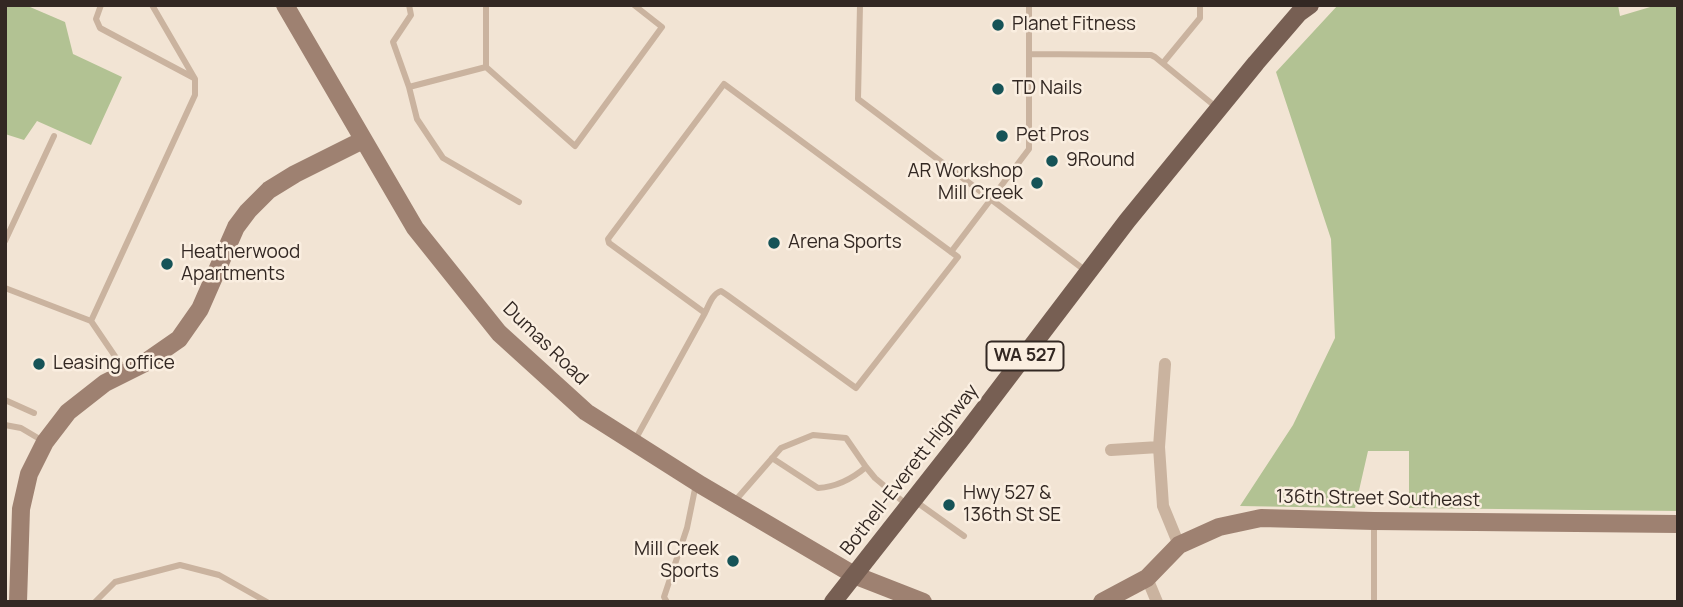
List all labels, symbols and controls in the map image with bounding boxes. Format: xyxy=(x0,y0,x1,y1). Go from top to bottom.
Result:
place label: Planet Fitness xyxy=(1012,14,1136,36)
marker: Planet Fitness xyxy=(990,17,1006,33)
place label: TD Nails xyxy=(1012,78,1082,100)
marker: TD Nails xyxy=(990,81,1006,97)
place label: Pet Pros xyxy=(1016,125,1089,147)
marker: Pet Pros xyxy=(994,128,1010,144)
place label: 9Round xyxy=(1066,150,1135,172)
marker: 9Round xyxy=(1044,153,1060,169)
place label: AR Workshop Mill Creek xyxy=(907,161,1023,205)
marker: AR Workshop Mill Creek xyxy=(1029,175,1045,191)
place label: Arena Sports xyxy=(788,232,902,254)
marker: Arena Sports xyxy=(766,235,782,251)
place label: Heatherwood Apartments xyxy=(181,242,300,286)
marker: Heatherwood Apartments xyxy=(159,256,175,272)
street label: Dumas Road xyxy=(498,298,592,390)
road number: WA 527 xyxy=(986,342,1064,370)
place label: Leasing office xyxy=(53,353,175,375)
marker: Leasing office xyxy=(31,356,47,372)
street label: Bothell-Everett Highway xyxy=(836,380,984,560)
place label: Hwy 527 & 136th St SE xyxy=(963,483,1061,527)
street label: 136th Street Southeast xyxy=(1276,486,1480,512)
marker: Hwy 527 & 136th St SE xyxy=(941,497,957,513)
place label: Mill Creek Sports xyxy=(634,539,719,583)
marker: Mill Creek Sports xyxy=(725,553,741,569)

